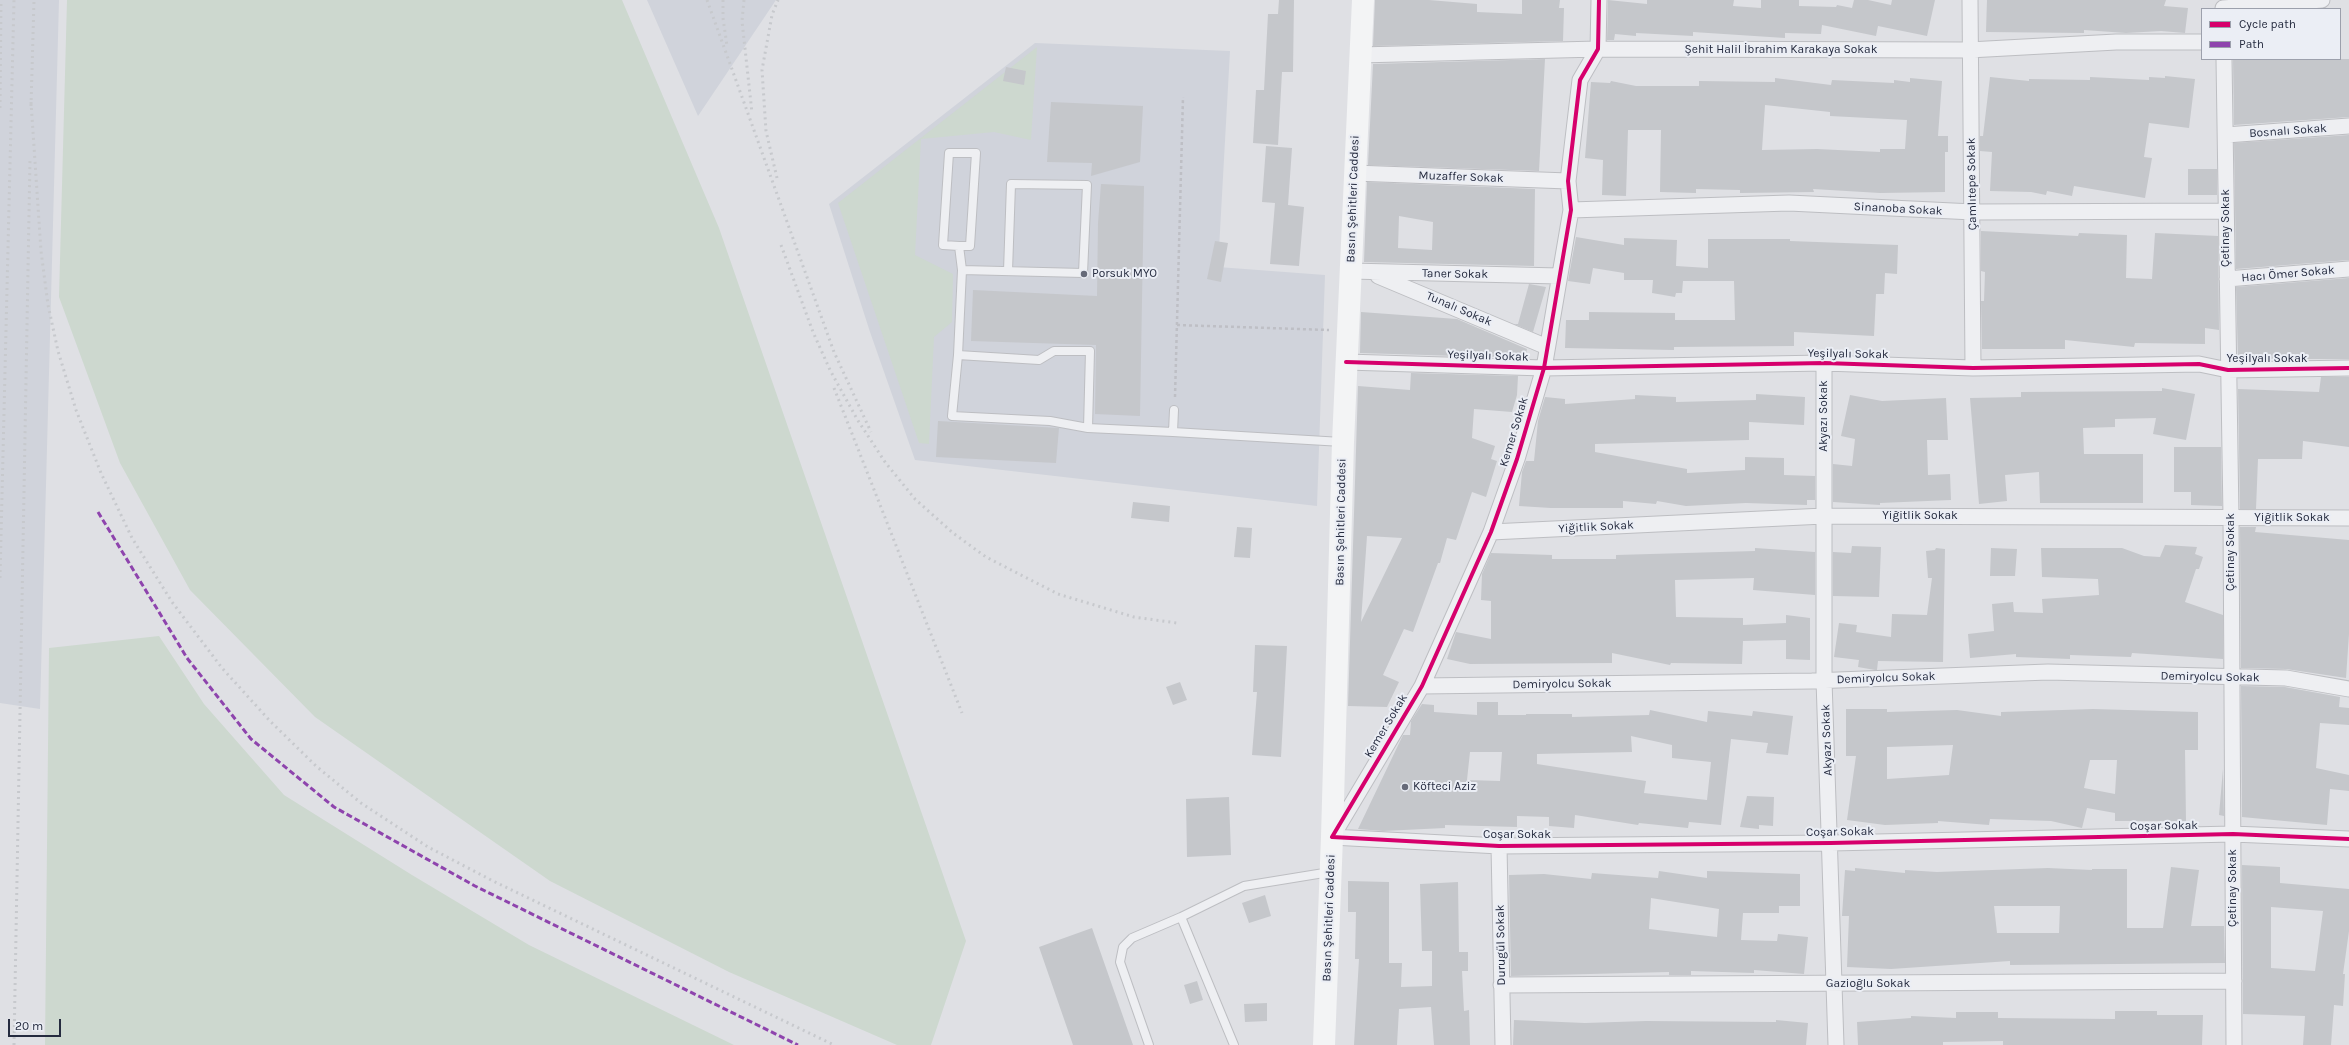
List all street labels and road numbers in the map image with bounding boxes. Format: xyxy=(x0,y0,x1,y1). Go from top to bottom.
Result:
street label: Şehit Halil İbrahim Karakaya Sokak xyxy=(1685,43,1877,57)
street label: Bosnalı Sokak xyxy=(2249,121,2327,141)
street label: Basın Şehitleri Caddesi xyxy=(1344,135,1362,263)
street label: Çamlıtepe Sokak xyxy=(1964,137,1980,231)
street label: Muzaffer Sokak xyxy=(1418,168,1504,186)
street label: Çetinay Sokak xyxy=(2219,189,2233,267)
street label: Sinanoba Sokak xyxy=(1853,199,1943,219)
street label: Hacı Ömer Sokak xyxy=(2241,263,2335,285)
street label: Taner Sokak xyxy=(1422,266,1488,282)
street label: Tunalı Sokak xyxy=(1424,289,1494,329)
street label: Yeşilyalı Sokak xyxy=(1807,346,1889,362)
street label: Yeşilyalı Sokak xyxy=(1447,347,1529,365)
street label: Yeşilyalı Sokak xyxy=(2226,352,2308,366)
street label: Akyazı Sokak xyxy=(1817,380,1831,452)
street label: Kemer Sokak xyxy=(1497,395,1531,469)
street label: Basın Şehitleri Caddesi xyxy=(1333,458,1349,586)
street label: Yiğitlik Sokak xyxy=(1882,509,1958,523)
street label: Yiğitlik Sokak xyxy=(2254,511,2330,525)
street label: Çetinay Sokak xyxy=(2224,513,2238,591)
street label: Yiğitlik Sokak xyxy=(1558,518,1634,536)
street label: Demiryolcu Sokak xyxy=(1836,669,1936,687)
street label: Demiryolcu Sokak xyxy=(2160,669,2260,685)
street label: Demiryolcu Sokak xyxy=(1512,676,1612,692)
street label: Kemer Sokak xyxy=(1361,691,1411,761)
street label: Akyazı Sokak xyxy=(1819,704,1835,776)
street label: Coşar Sokak xyxy=(2130,818,2198,834)
street label: Coşar Sokak xyxy=(1806,824,1874,840)
street label: Coşar Sokak xyxy=(1483,828,1551,842)
street label: Çetinay Sokak xyxy=(2226,849,2240,927)
street label: Basın Şehitleri Caddesi xyxy=(1320,854,1338,982)
street label: Durugül Sokak xyxy=(1493,904,1509,986)
street label: Gazioğlu Sokak xyxy=(1826,977,1910,991)

